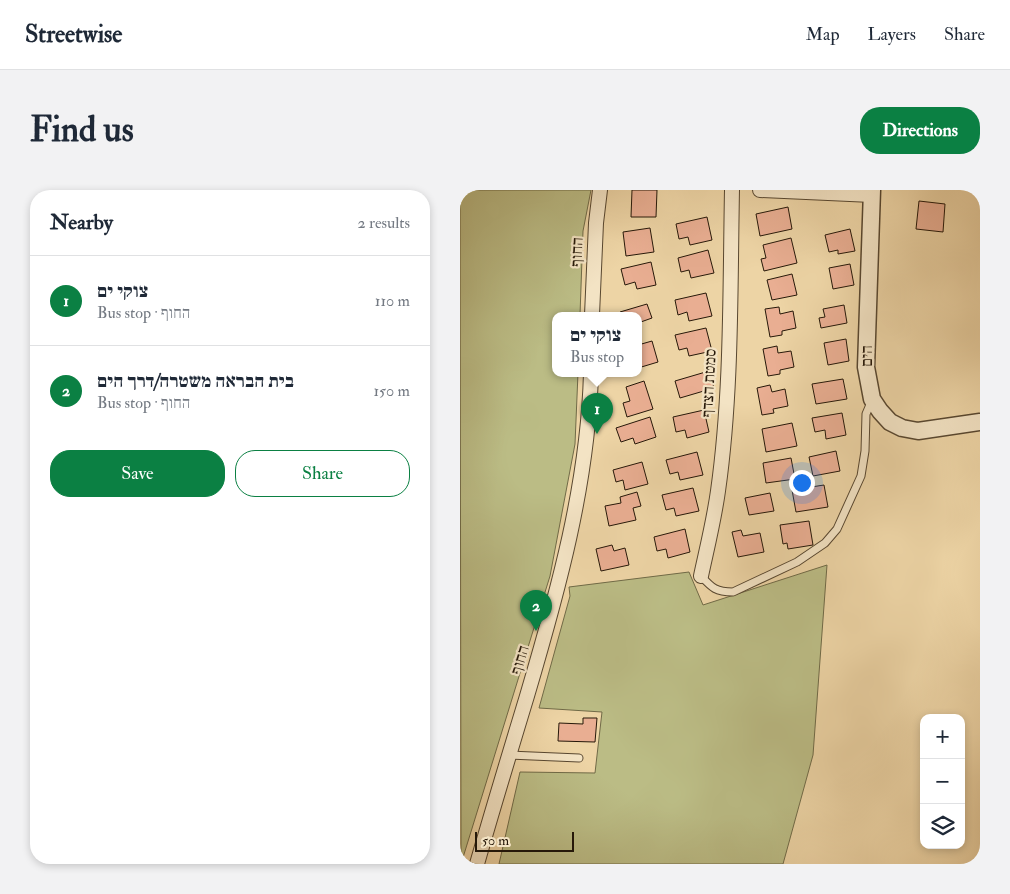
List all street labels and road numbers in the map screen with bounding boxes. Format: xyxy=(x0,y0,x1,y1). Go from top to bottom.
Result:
street label: החוף xyxy=(566,237,588,267)
street label: הים xyxy=(857,345,877,367)
street label: סמטת הצדף xyxy=(697,348,721,418)
street label: החוף xyxy=(506,643,534,677)

